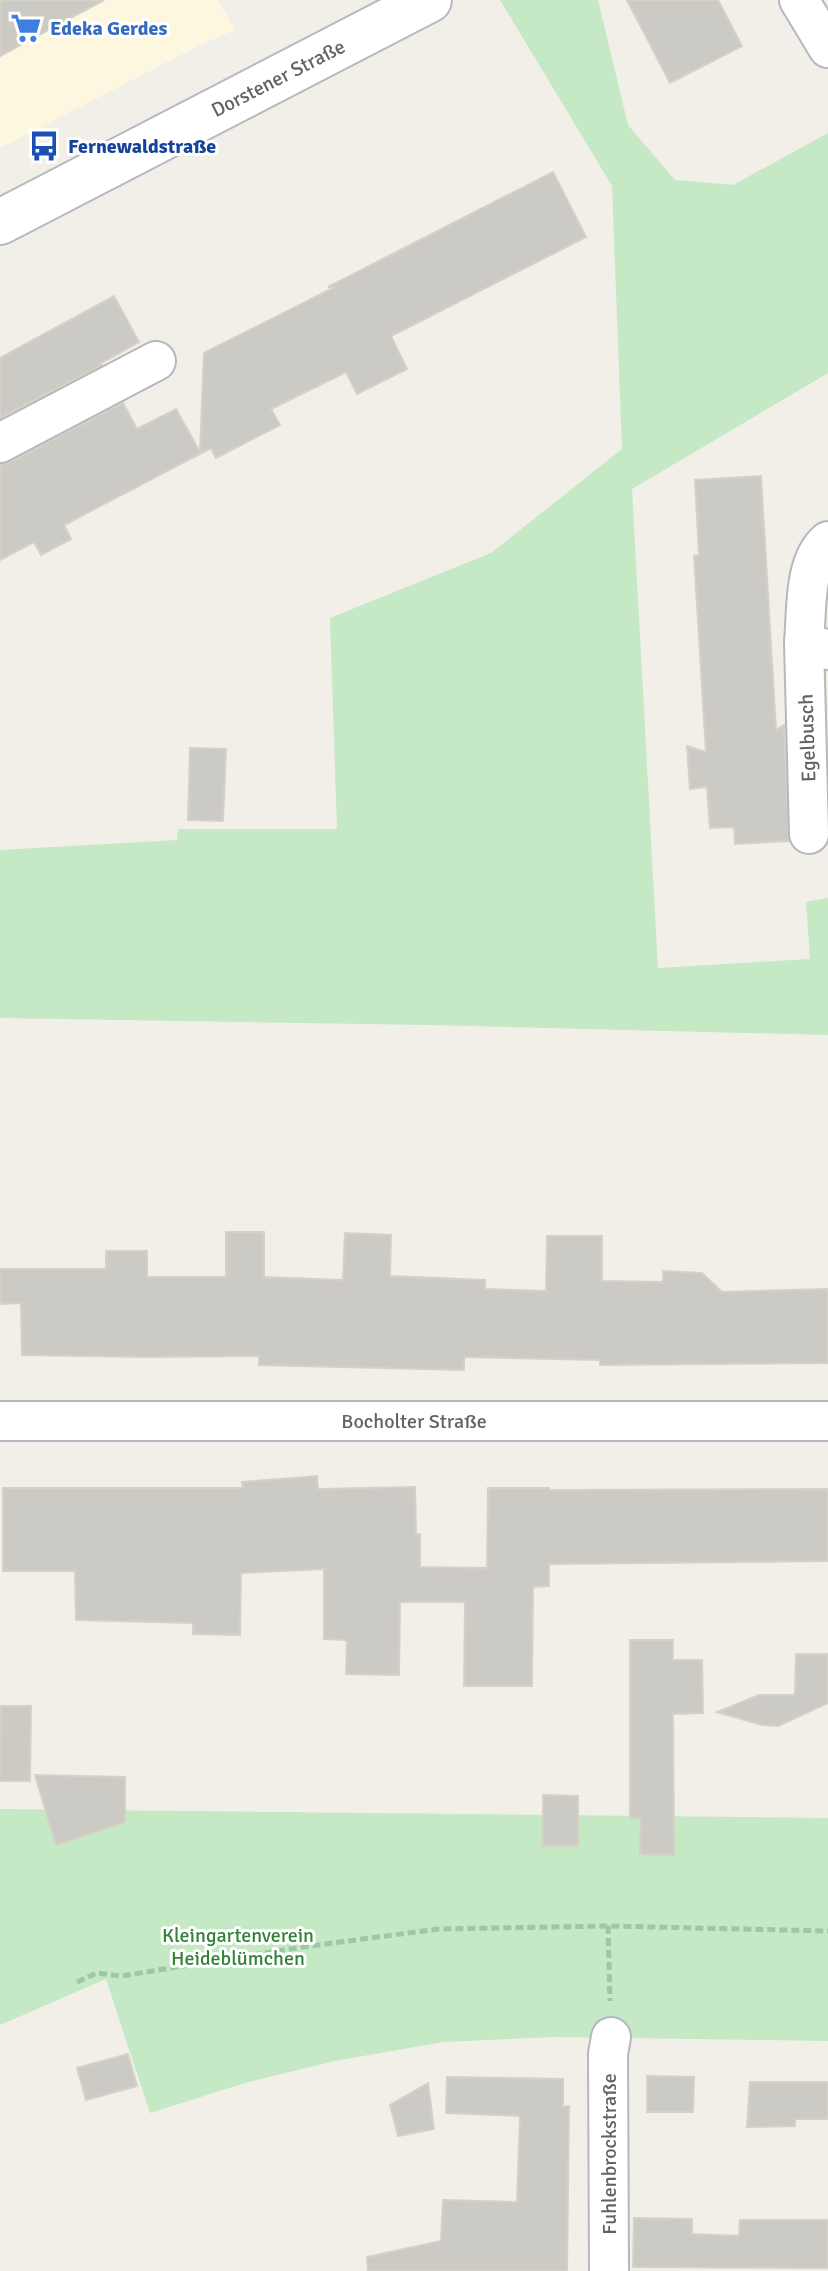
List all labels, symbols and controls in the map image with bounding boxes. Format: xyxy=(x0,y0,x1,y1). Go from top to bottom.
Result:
supermarket icon: Edeka Gerdes xyxy=(9,11,43,45)
place label: Edeka Gerdes xyxy=(50,16,168,41)
street label: Dorstener Straße xyxy=(207,34,349,123)
bus stop icon: Fernewaldstraße xyxy=(27,129,61,163)
place label: Fernewaldstraße xyxy=(68,134,216,159)
street label: Egelbusch xyxy=(793,694,822,782)
street label: Bocholter Straße xyxy=(341,1409,487,1434)
park label: Kleingartenverein Heideblümchen xyxy=(162,1923,314,1971)
street label: Fuhlenbrockstraße xyxy=(597,2073,622,2235)

